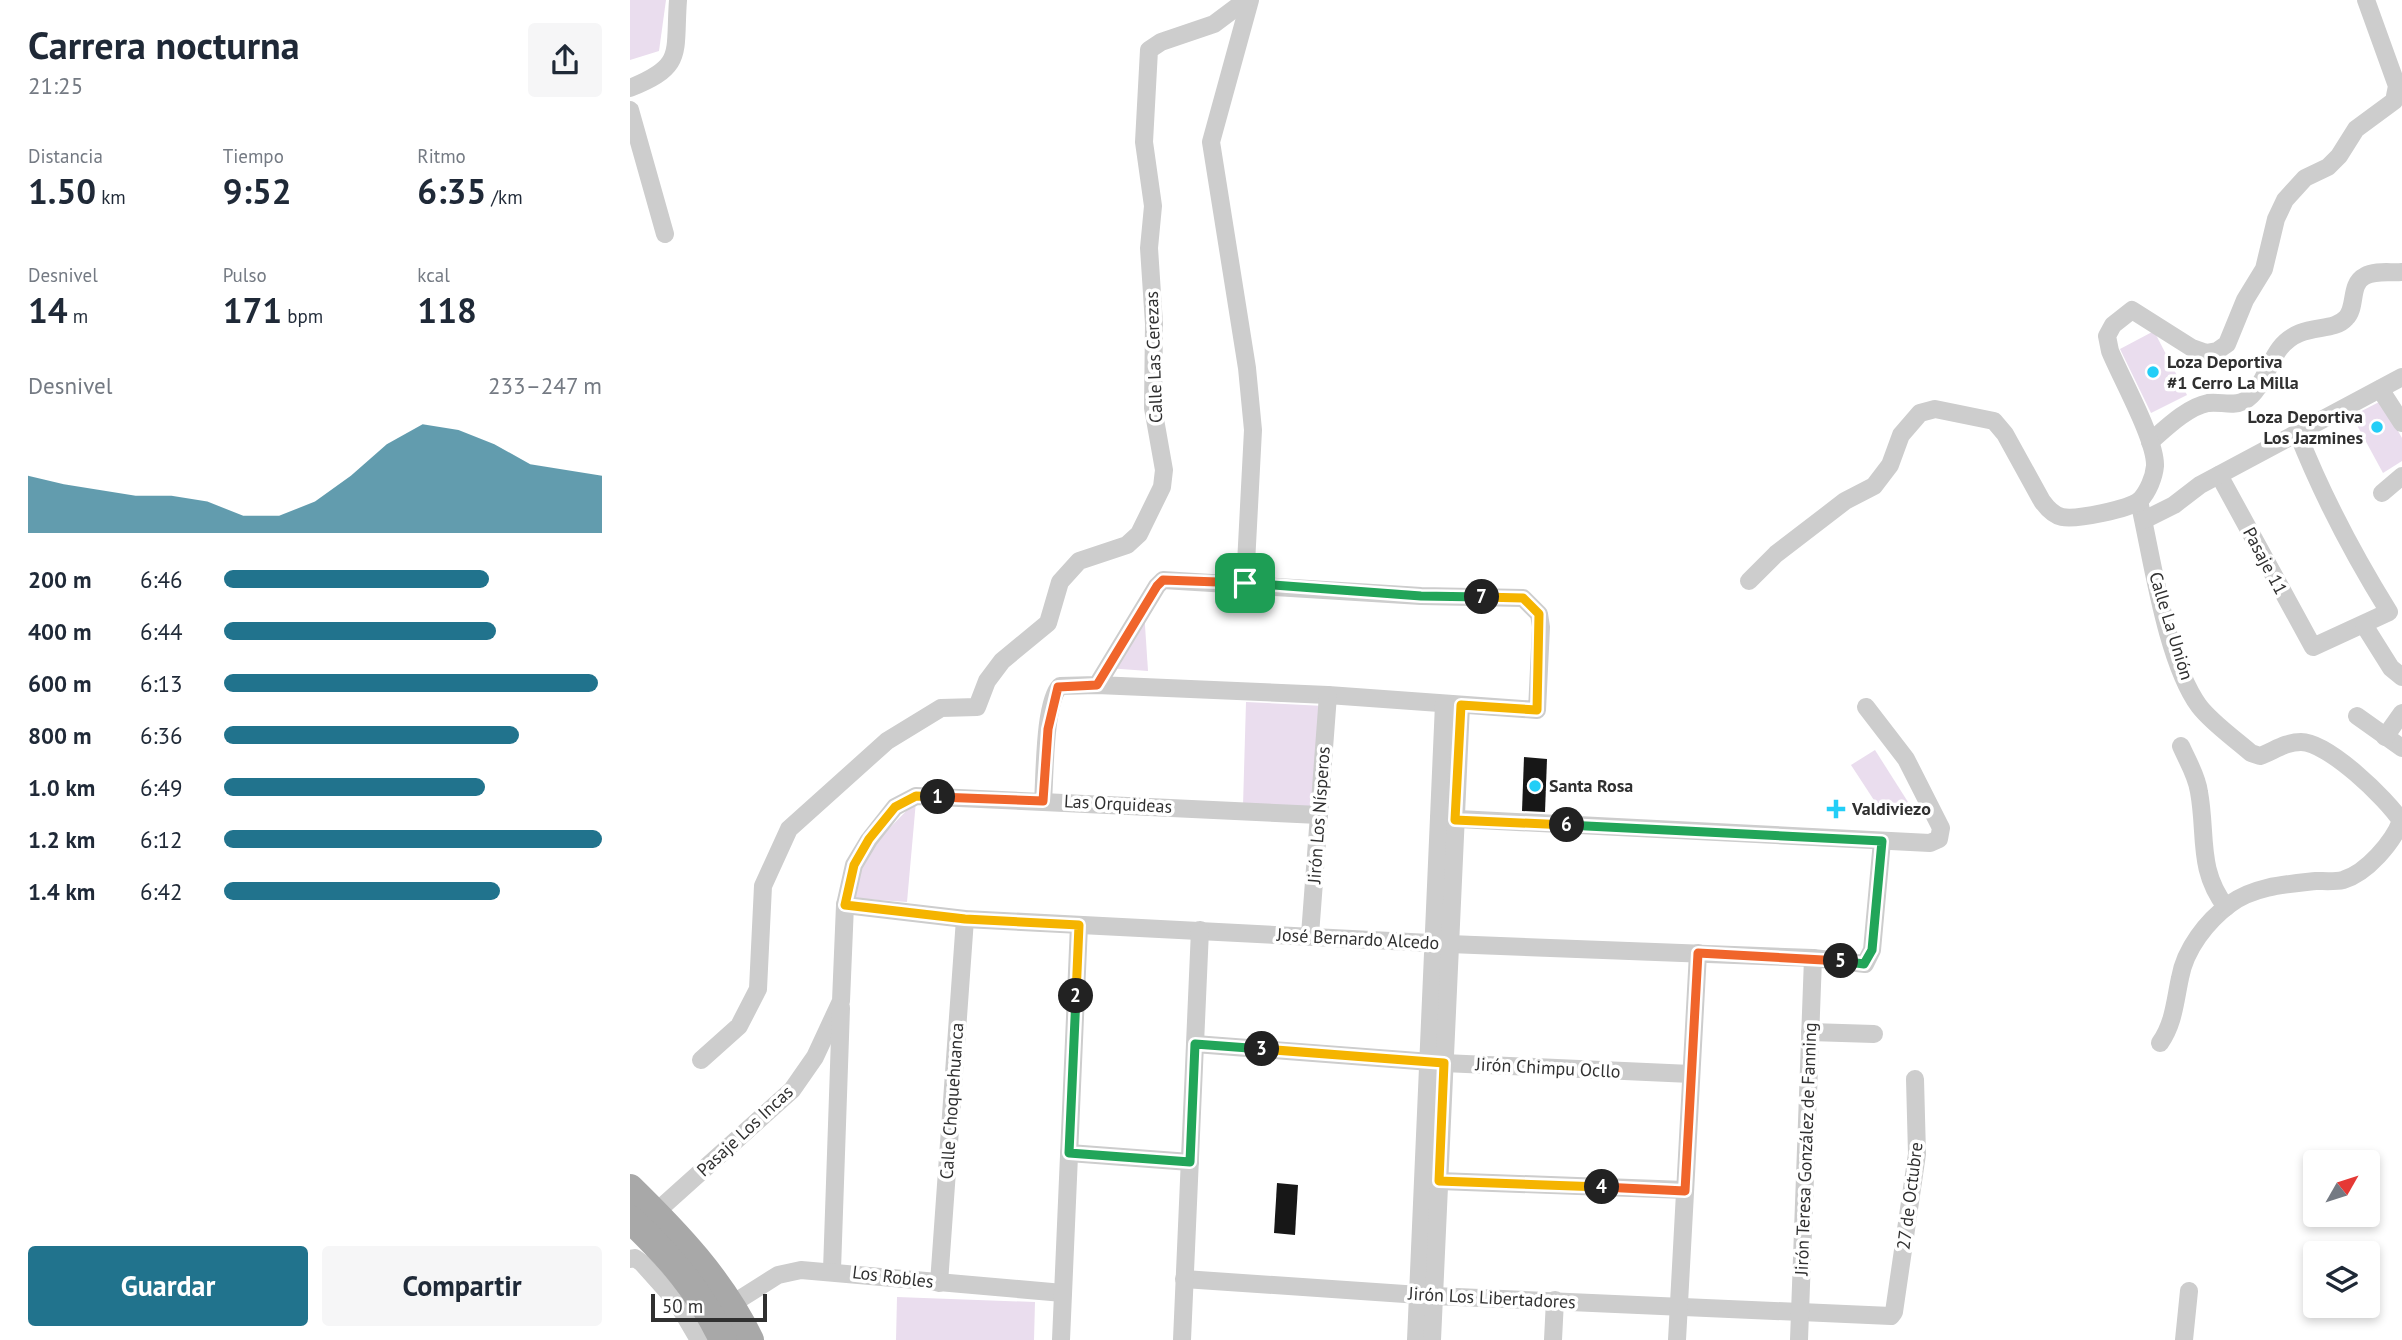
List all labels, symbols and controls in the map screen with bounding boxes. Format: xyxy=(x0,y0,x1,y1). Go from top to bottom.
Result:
text: Carrera nocturna xyxy=(28,20,300,69)
button: share xyxy=(528,23,602,97)
text: 21:25 xyxy=(28,71,83,100)
text: Distancia xyxy=(28,144,103,168)
text: Tiempo xyxy=(223,144,284,168)
text: Ritmo xyxy=(417,144,466,168)
text: 1.50 xyxy=(28,168,96,214)
text: 9:52 xyxy=(223,168,292,214)
text: 6:35 xyxy=(417,168,486,214)
text: km xyxy=(96,185,126,209)
text: /km xyxy=(486,185,523,209)
text: Desnivel xyxy=(28,263,98,287)
text: Pulso xyxy=(223,263,267,287)
text: kcal xyxy=(417,263,450,287)
text: 14 xyxy=(28,287,68,333)
text: 171 xyxy=(223,287,282,333)
text: 118 xyxy=(417,287,477,333)
street label: Calle Las Cerezas xyxy=(1140,291,1167,423)
text: m xyxy=(68,304,88,328)
text: bpm xyxy=(282,304,323,328)
place label: Loza Deportiva #1 Cerro La Milla xyxy=(2167,350,2299,394)
marker: Loza Deportiva #1 Cerro La Milla xyxy=(2145,364,2161,380)
text: Desnivel xyxy=(28,371,112,400)
text: 233–247 m xyxy=(488,371,602,400)
place label: Loza Deportiva Los Jazmines xyxy=(2247,405,2363,449)
marker: Loza Deportiva Los Jazmines xyxy=(2369,419,2385,435)
street label: Pasaje 11 xyxy=(2238,523,2293,599)
pin xyxy=(1215,553,1275,613)
icon: arrive xyxy=(1226,564,1264,602)
text: 200 m xyxy=(28,565,91,594)
text: 6:46 xyxy=(140,565,183,594)
street label: Calle La Unión xyxy=(2144,569,2199,683)
pin: 7 xyxy=(1464,580,1500,614)
text: 7 xyxy=(1476,584,1487,608)
text: 400 m xyxy=(28,617,91,646)
text: 6:44 xyxy=(140,617,183,646)
text: 600 m xyxy=(28,669,91,698)
text: 6:13 xyxy=(140,669,183,698)
text: 800 m xyxy=(28,721,91,750)
text: 6:36 xyxy=(140,721,183,750)
street label: Jirón Los Nísperos xyxy=(1302,746,1335,885)
text: 1.0 km xyxy=(28,773,95,802)
text: 6:49 xyxy=(140,773,183,802)
place label: Santa Rosa xyxy=(1549,774,1633,797)
marker: Santa Rosa xyxy=(1527,778,1543,794)
pin: 1 xyxy=(920,780,956,814)
text: 1 xyxy=(932,784,943,808)
street label: Las Orquideas xyxy=(1063,789,1173,818)
place label: Valdiviezo xyxy=(1851,797,1931,820)
marker: Valdiviezo xyxy=(1826,799,1846,819)
pin: 6 xyxy=(1550,808,1584,842)
text: 6 xyxy=(1561,812,1572,836)
text: 1.2 km xyxy=(28,825,95,854)
text: 6:12 xyxy=(140,825,183,854)
text: 1.4 km xyxy=(28,877,95,906)
text: 6:42 xyxy=(140,877,183,906)
street label: José Bernardo Alcedo xyxy=(1275,923,1440,954)
pin: 5 xyxy=(1824,944,1858,978)
text: 5 xyxy=(1835,948,1846,972)
pin: 2 xyxy=(1058,978,1094,1014)
text: 2 xyxy=(1070,983,1081,1007)
street label: Calle Choquehuanca xyxy=(935,1022,968,1180)
street label: Jirón Teresa González de Fanning xyxy=(1790,1022,1821,1277)
pin: 3 xyxy=(1244,1032,1280,1066)
text: 3 xyxy=(1256,1036,1267,1060)
street label: Jirón Chimpu Ocllo xyxy=(1474,1052,1621,1083)
street label: Pasaje Los Incas xyxy=(692,1080,798,1181)
street label: 27 de Octubre xyxy=(1891,1141,1928,1251)
north arrow xyxy=(2303,1150,2380,1227)
map controls xyxy=(2303,1150,2380,1318)
pin: 4 xyxy=(1584,1170,1620,1204)
text: 4 xyxy=(1596,1174,1607,1198)
button: layers xyxy=(2303,1241,2380,1318)
button: Guardar xyxy=(28,1246,308,1326)
button: Compartir xyxy=(322,1246,602,1326)
street label: Los Robles xyxy=(851,1260,935,1293)
street label: Jirón Los Libertadores xyxy=(1407,1282,1576,1313)
scale bar xyxy=(651,1291,766,1323)
text: 50 m xyxy=(662,1294,703,1318)

